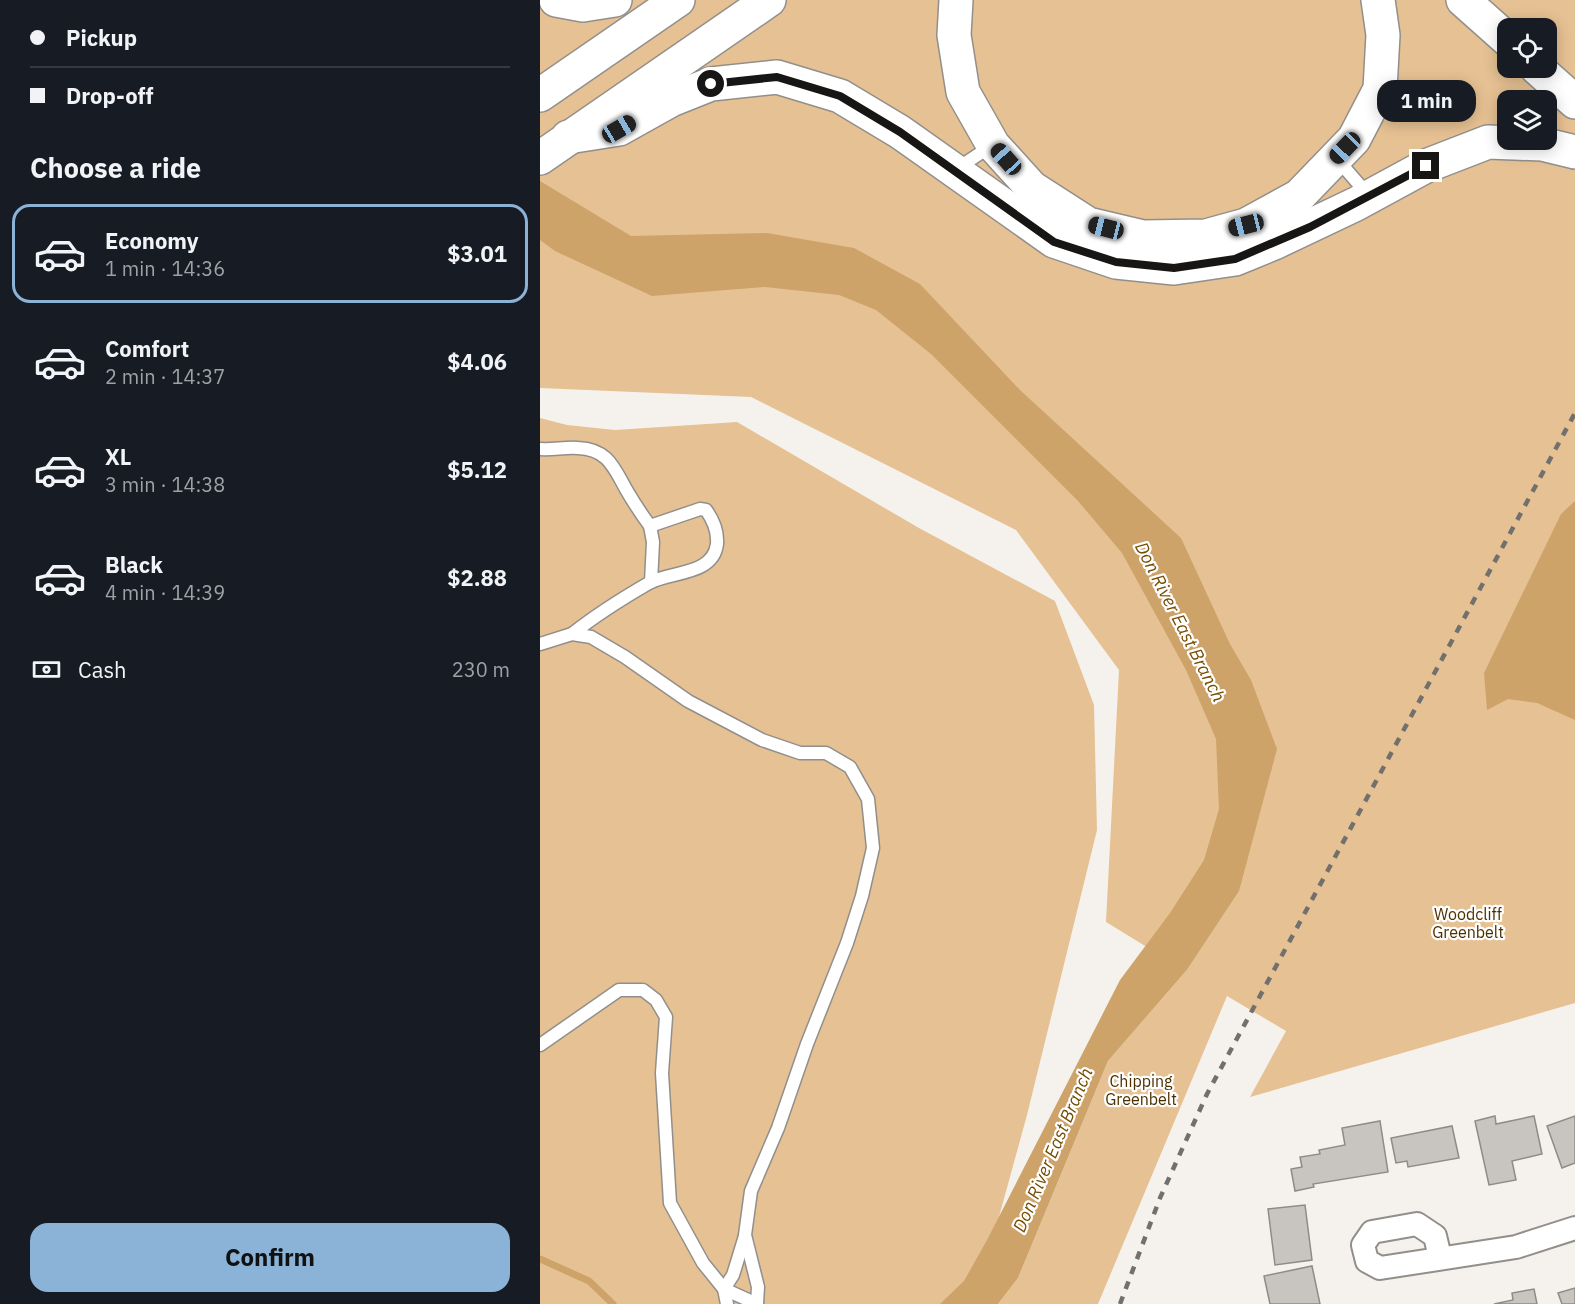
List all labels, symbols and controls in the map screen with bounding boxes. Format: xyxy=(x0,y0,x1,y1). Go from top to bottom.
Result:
map controls xyxy=(1497,18,1557,150)
button: locate xyxy=(1497,18,1557,78)
text: Pickup xyxy=(66,23,137,52)
route start xyxy=(697,70,724,97)
callout: 1 min xyxy=(1376,79,1476,121)
text: Drop-off xyxy=(66,81,153,110)
text: 1 min xyxy=(1400,87,1453,114)
button: layers xyxy=(1497,90,1557,150)
car xyxy=(599,112,639,146)
car xyxy=(1326,129,1364,167)
car xyxy=(987,140,1025,178)
text: Choose a ride xyxy=(30,150,201,185)
route end xyxy=(1412,152,1439,179)
car xyxy=(1226,212,1266,238)
car xyxy=(1086,215,1126,241)
text: Economy xyxy=(105,226,199,255)
icon: car xyxy=(33,227,87,281)
text: $3.01 xyxy=(447,239,507,268)
text: 1 min · 14:36 xyxy=(105,255,225,282)
text: Comfort xyxy=(105,334,189,363)
icon: car xyxy=(33,335,87,389)
text: $4.06 xyxy=(447,347,507,376)
text: 2 min · 14:37 xyxy=(105,363,225,390)
text: XL xyxy=(105,442,131,471)
icon: car xyxy=(33,443,87,497)
text: $5.12 xyxy=(447,455,507,484)
text: 3 min · 14:38 xyxy=(105,471,225,498)
water label: Don River East Branch xyxy=(1130,538,1231,706)
text: Black xyxy=(105,550,163,579)
icon: car xyxy=(33,551,87,605)
text: $2.88 xyxy=(447,563,507,592)
text: 4 min · 14:39 xyxy=(105,579,225,606)
icon: cash xyxy=(30,653,63,686)
text: Cash xyxy=(78,655,127,684)
text: 230 m xyxy=(452,656,510,683)
park label: Woodcliff Greenbelt xyxy=(1432,904,1504,942)
water label: Don River East Branch xyxy=(1007,1064,1098,1236)
park label: Chipping Greenbelt xyxy=(1105,1071,1177,1109)
button: Confirm xyxy=(30,1223,510,1292)

